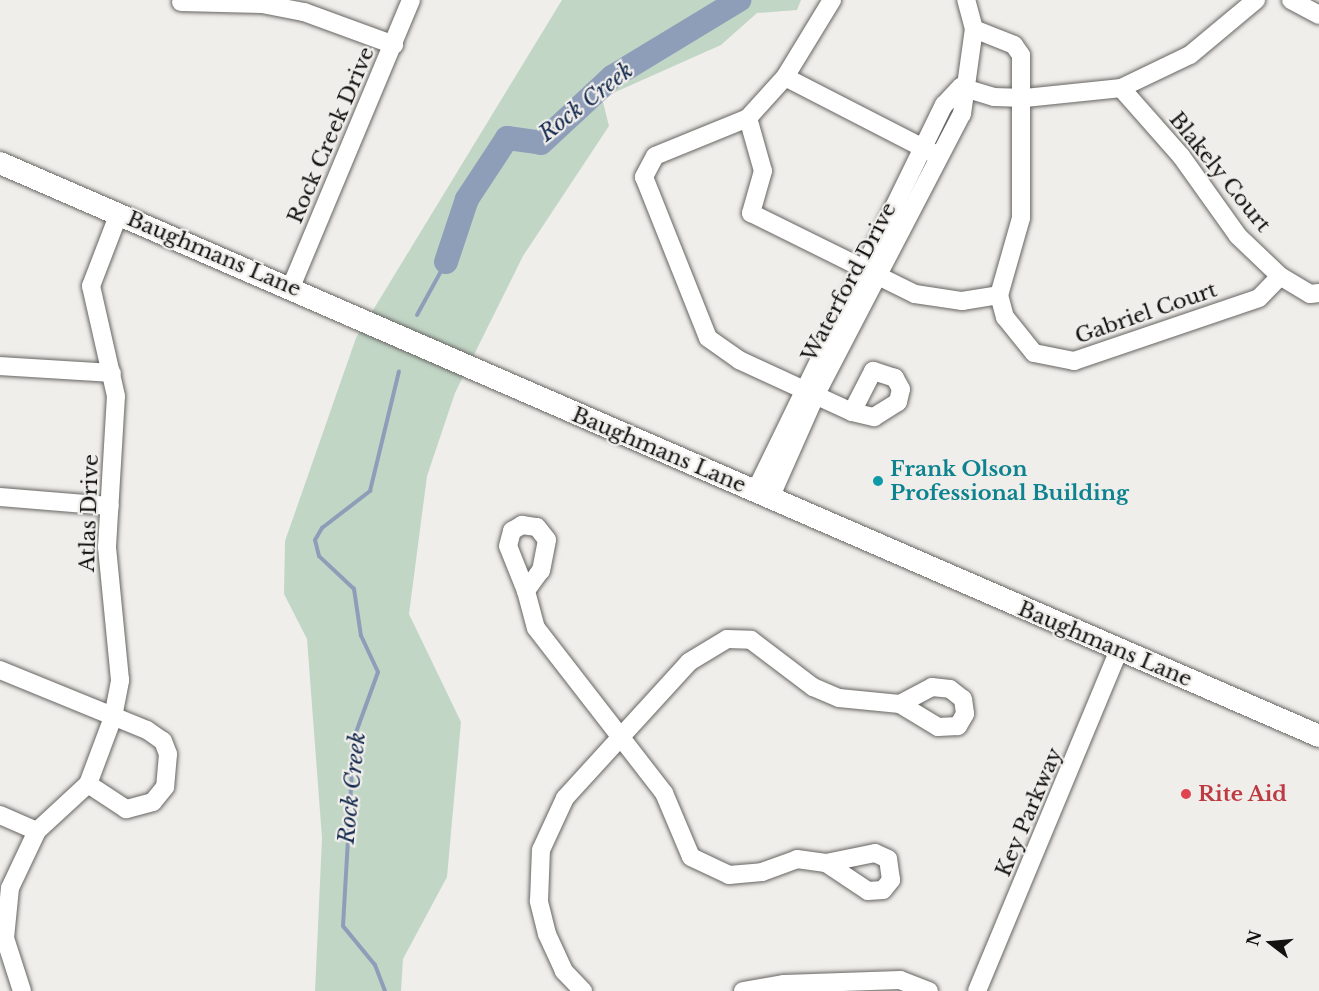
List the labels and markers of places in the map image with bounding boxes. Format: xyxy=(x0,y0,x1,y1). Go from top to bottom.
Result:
place label: Frank Olson Professional Building xyxy=(890,456,1129,506)
marker: Frank Olson Professional Building xyxy=(871,474,885,488)
place label: Rite Aid xyxy=(1198,781,1288,807)
marker: Rite Aid xyxy=(1179,787,1193,801)

